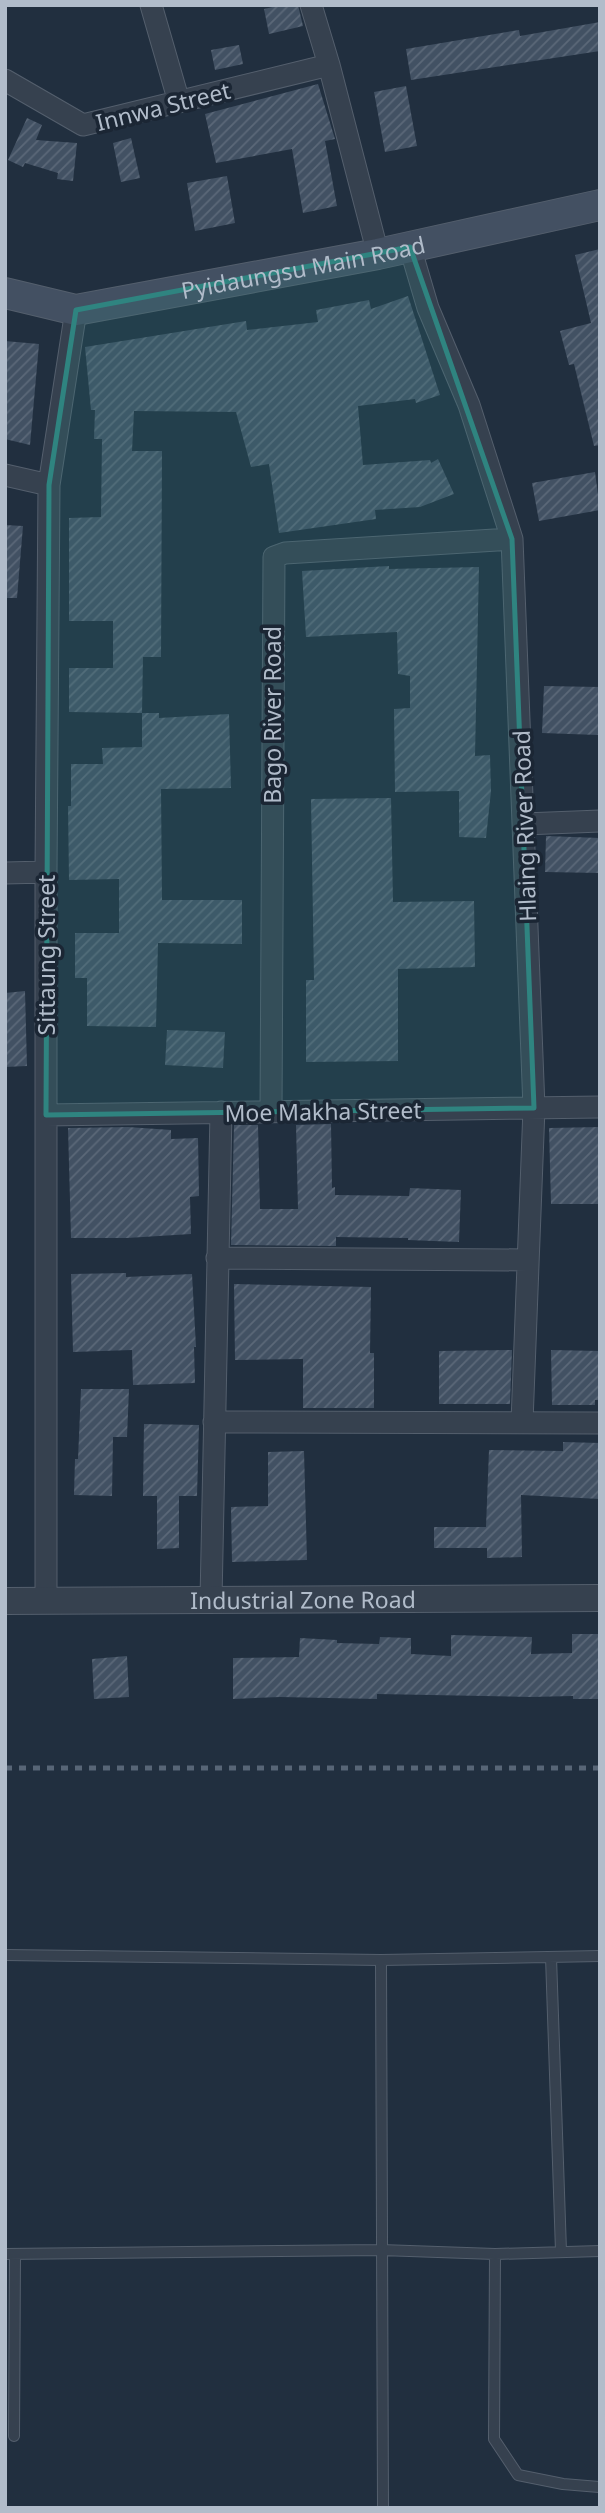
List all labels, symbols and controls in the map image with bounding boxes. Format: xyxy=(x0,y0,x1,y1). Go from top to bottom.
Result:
street label: Innwa Street xyxy=(92,74,234,138)
street label: Pyidaungsu Main Road xyxy=(178,228,428,306)
street label: Bago River Road xyxy=(256,626,288,804)
street label: Hlaing River Road xyxy=(505,730,543,922)
street label: Sittaung Street xyxy=(30,875,62,1035)
street label: Moe Makha Street xyxy=(224,1093,422,1129)
street label: Industrial Zone Road xyxy=(190,1583,416,1616)

